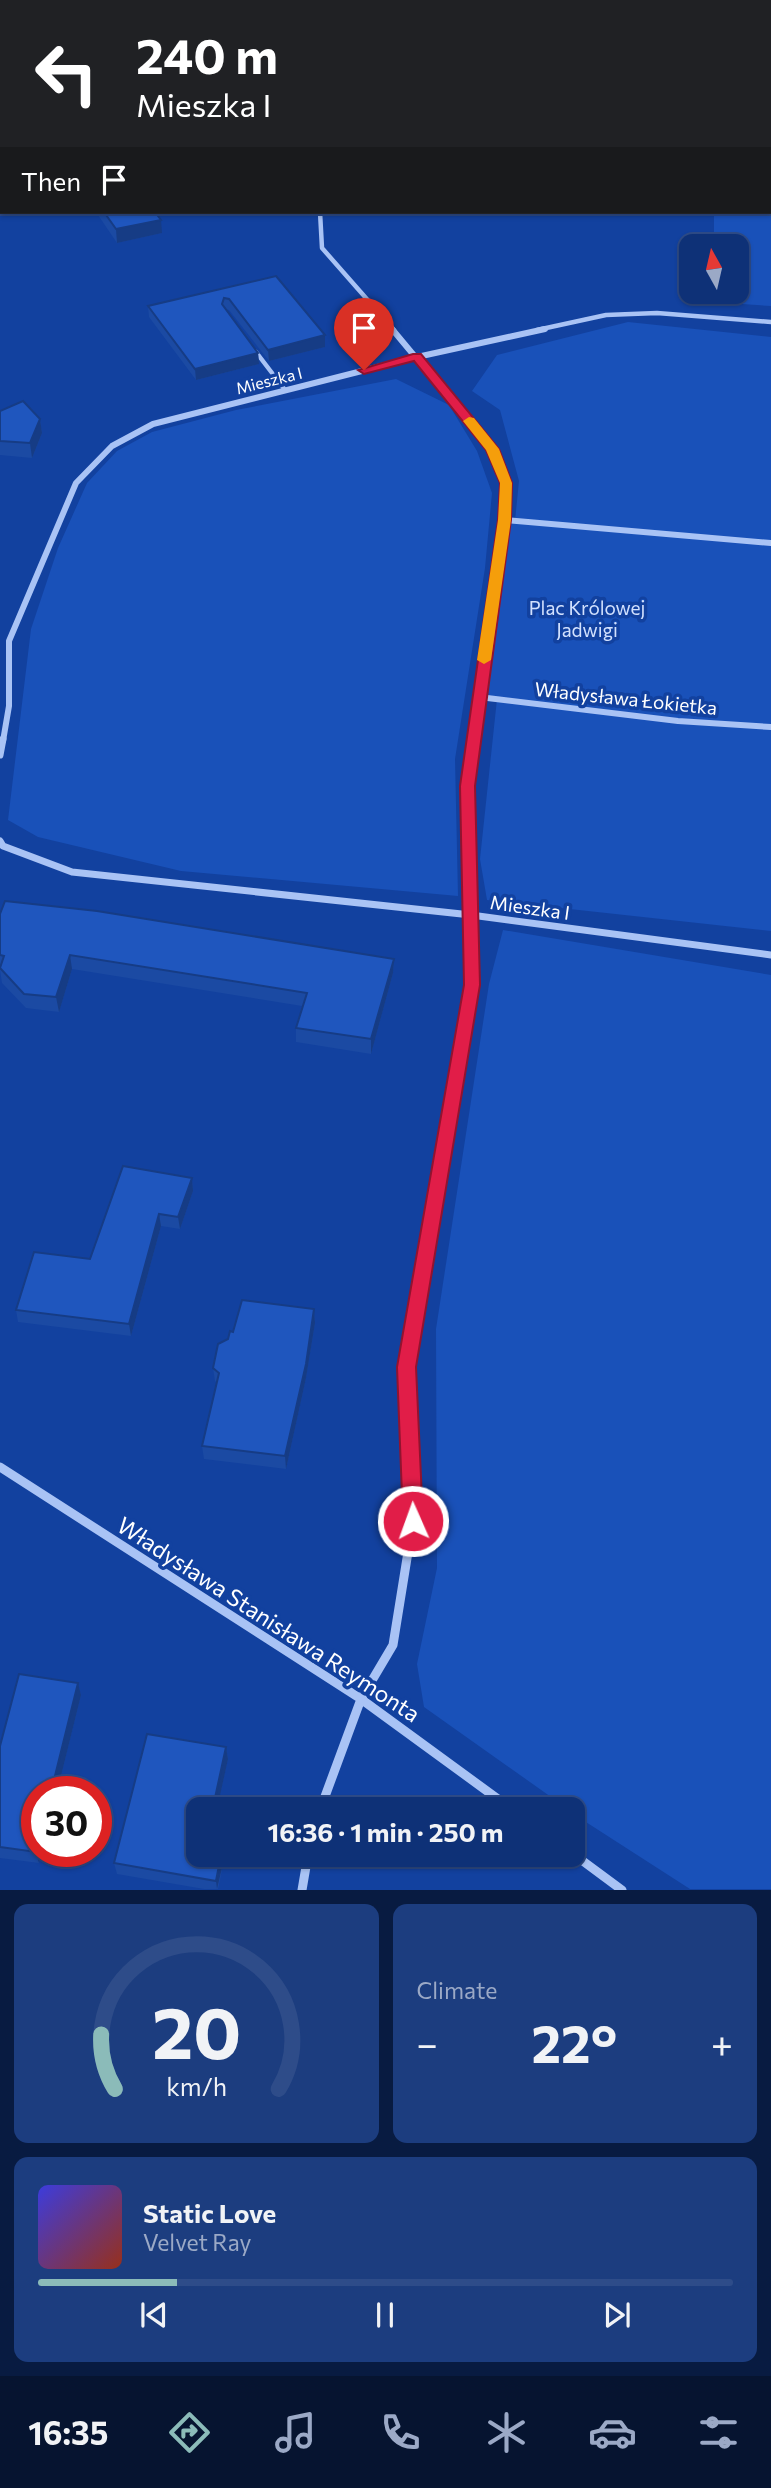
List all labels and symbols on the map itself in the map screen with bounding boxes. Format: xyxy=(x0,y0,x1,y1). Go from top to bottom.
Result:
north arrow xyxy=(679,234,749,304)
pin xyxy=(334,298,394,370)
street label: Mieszka I xyxy=(234,363,304,397)
park label: Plac Królowej Jadwigi xyxy=(529,596,645,641)
street label: Władysława Łokietka xyxy=(534,677,718,719)
street label: Mieszka I xyxy=(489,890,571,924)
position arrow xyxy=(376,1484,450,1558)
street label: Władysława Stanisława Reymonta xyxy=(112,1511,426,1727)
speed limit sign: 30 xyxy=(21,1776,112,1867)

